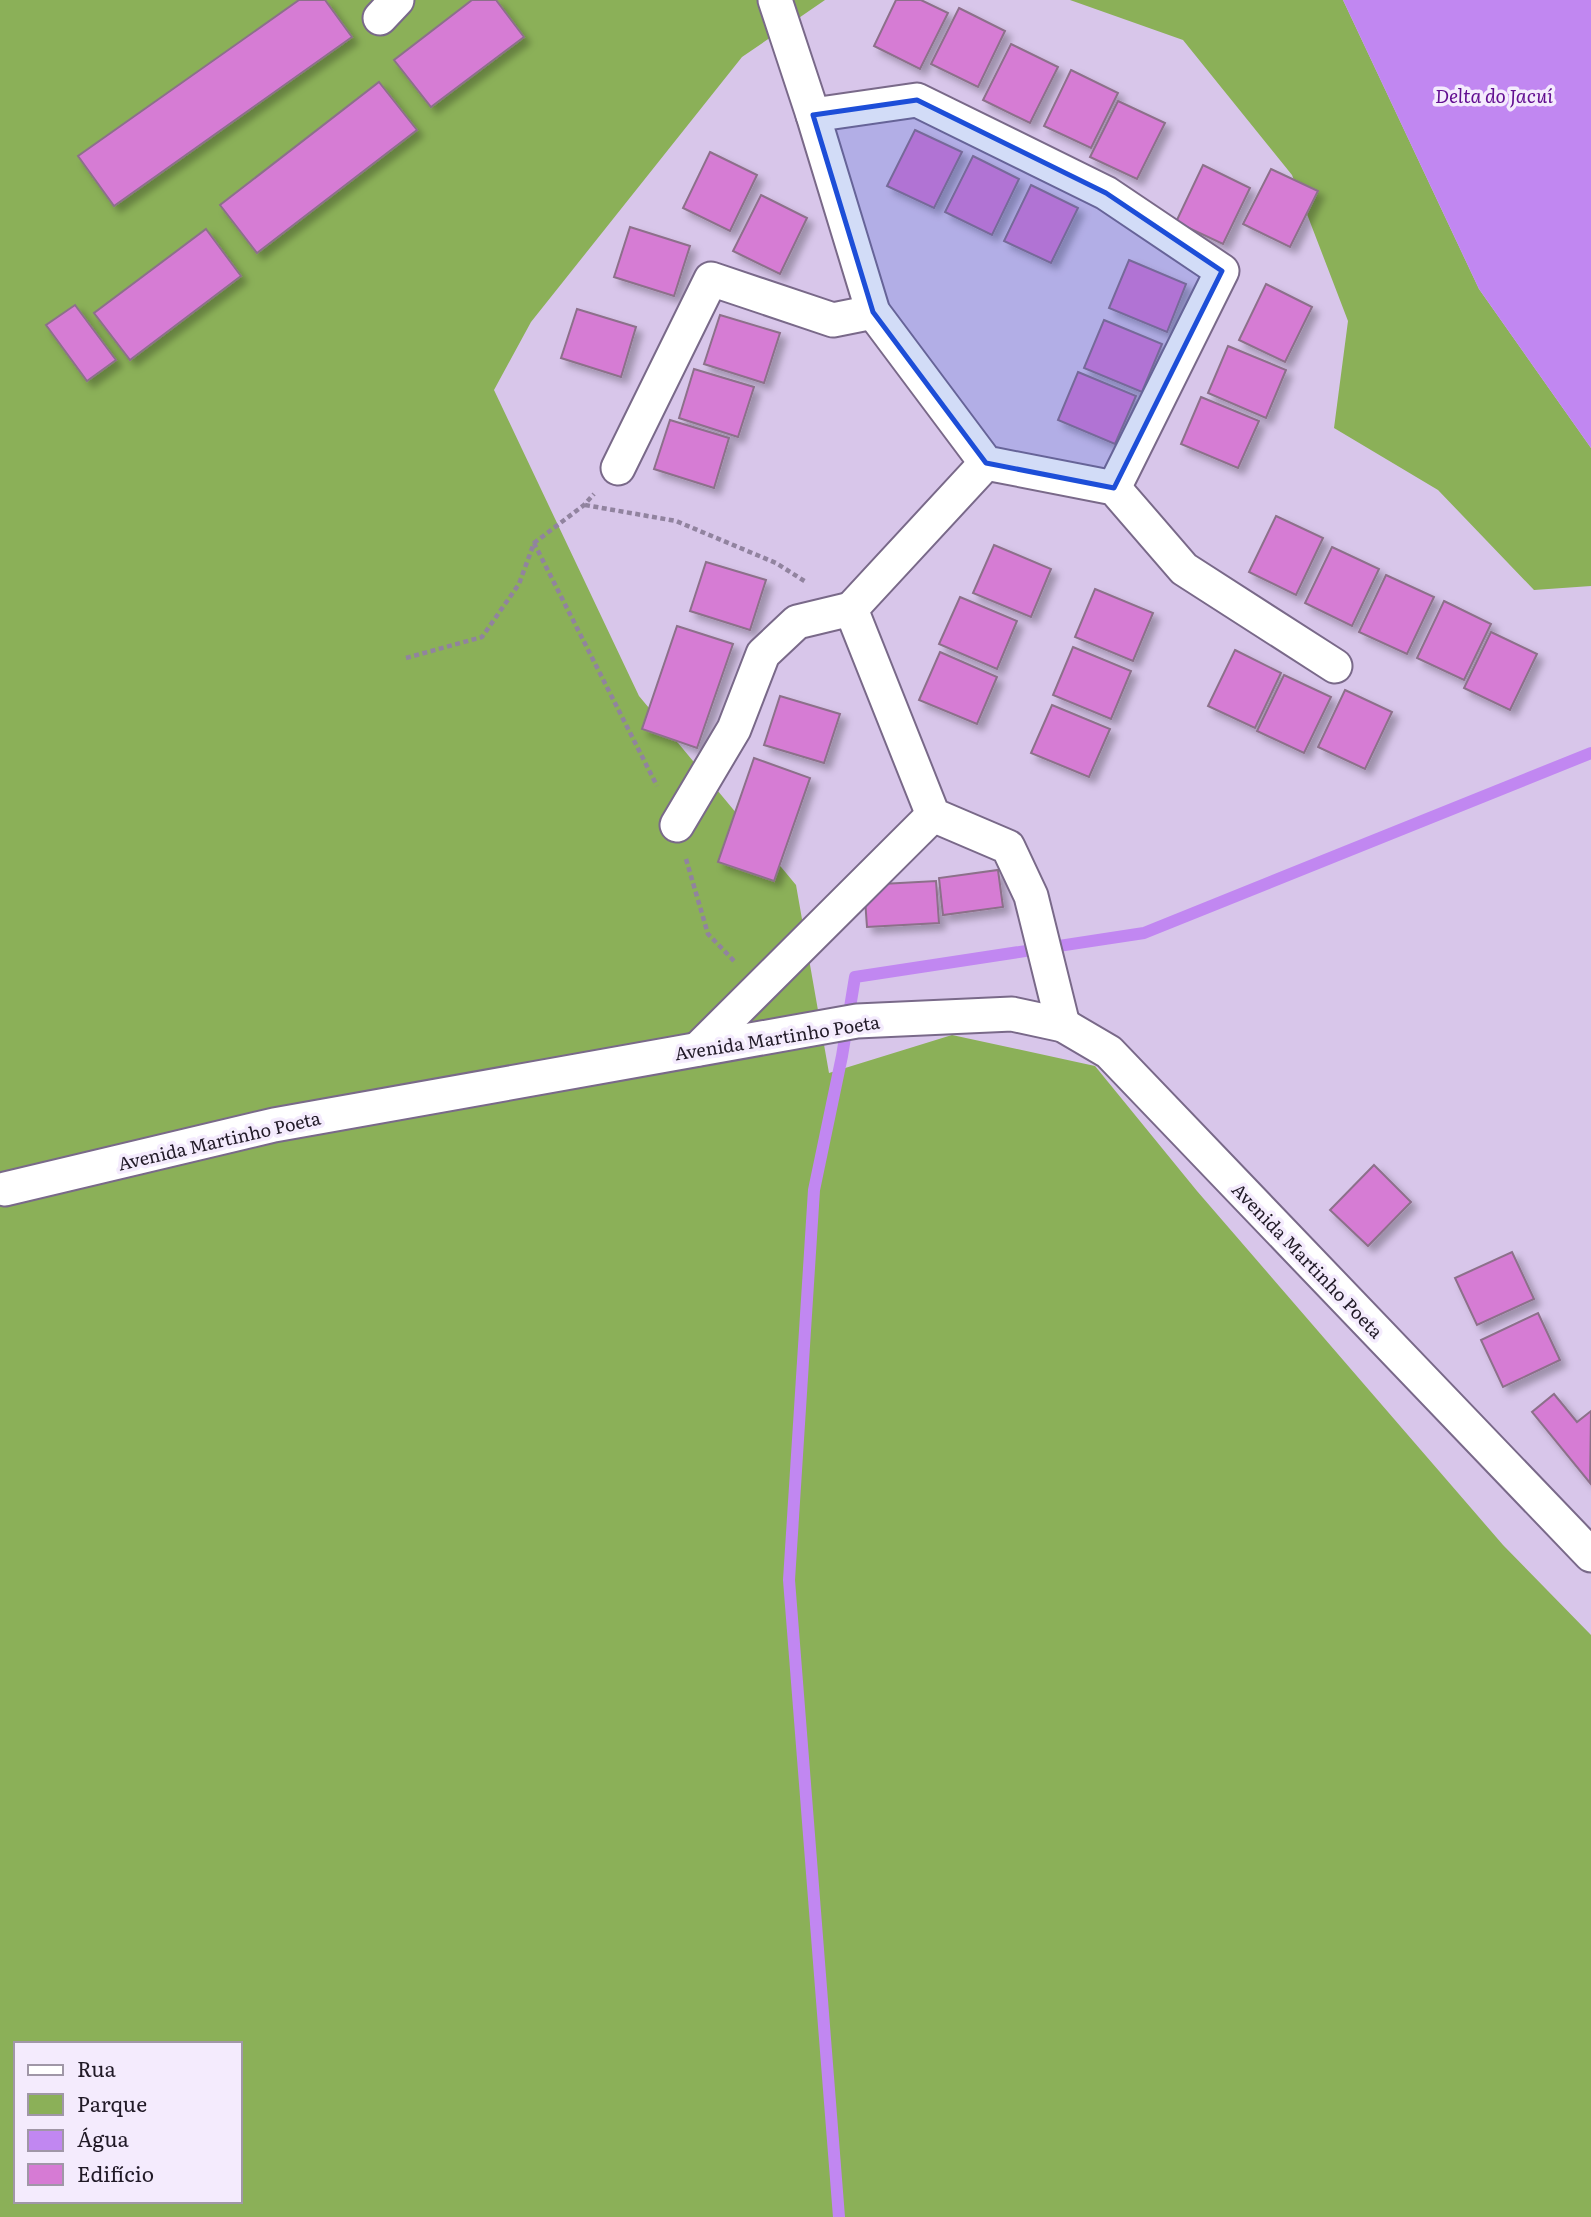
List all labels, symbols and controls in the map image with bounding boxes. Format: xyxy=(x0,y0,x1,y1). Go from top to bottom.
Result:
water label: Delta do Jacuí xyxy=(1435,81,1553,109)
street label: Avenida Martinho Poeta xyxy=(673,1007,882,1067)
street label: Avenida Martinho Poeta xyxy=(115,1103,323,1176)
street label: Avenida Martinho Poeta xyxy=(1226,1176,1390,1344)
legend xyxy=(14,2042,242,2203)
text: Rua xyxy=(77,2052,117,2083)
text: Parque xyxy=(77,2087,147,2118)
text: Água xyxy=(77,2122,129,2153)
text: Edifício xyxy=(77,2157,154,2188)

